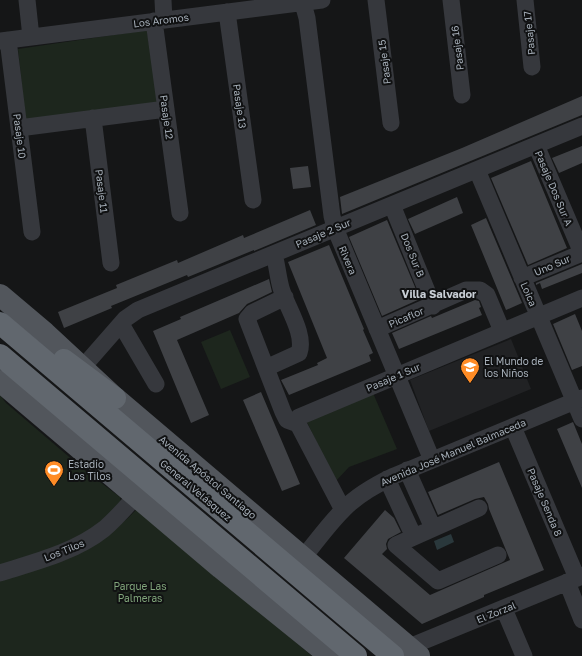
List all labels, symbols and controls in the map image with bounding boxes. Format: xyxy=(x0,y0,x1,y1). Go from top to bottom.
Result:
street label: Pasaje 17 xyxy=(521,10,537,56)
street label: Los Aromos xyxy=(132,11,190,29)
street label: Pasaje 16 xyxy=(448,25,466,71)
street label: Pasaje 15 xyxy=(375,39,393,85)
street label: Pasaje 13 xyxy=(231,83,249,129)
street label: Pasaje 12 xyxy=(158,94,176,140)
street label: Pasaje 10 xyxy=(11,113,29,159)
street label: Pasaje Dos Sur A xyxy=(533,149,575,228)
street label: Pasaje 11 xyxy=(93,169,111,214)
street label: Pasaje 2 Sur xyxy=(294,216,352,250)
street label: Dos Sur B xyxy=(399,231,427,279)
street label: Rivera xyxy=(337,244,359,276)
street label: Uno Sur xyxy=(532,252,572,278)
street label: Loica xyxy=(519,280,539,308)
district label: Villa Salvador xyxy=(402,287,477,300)
street label: Picaflor xyxy=(387,304,425,330)
place label: El Mundo de los Niños xyxy=(484,355,543,379)
school or university icon: El Mundo de los Niños xyxy=(459,356,481,384)
street label: Pasaje 1 Sur xyxy=(364,360,422,394)
street label: Avenida José Manuel Balmaceda xyxy=(379,416,527,488)
street label: Avenida Apóstol Santiago xyxy=(157,433,259,521)
street label: General Velásquez xyxy=(158,457,234,523)
place label: Estadio Los Tilos xyxy=(68,458,111,482)
sports icon: Estadio Los Tilos xyxy=(43,459,65,487)
street label: Pasaje Senda 8 xyxy=(525,466,565,538)
street label: Los Tilos xyxy=(42,536,86,564)
park label: Parque Las Palmeras xyxy=(113,580,167,604)
street label: El Zorzal xyxy=(474,599,518,625)

